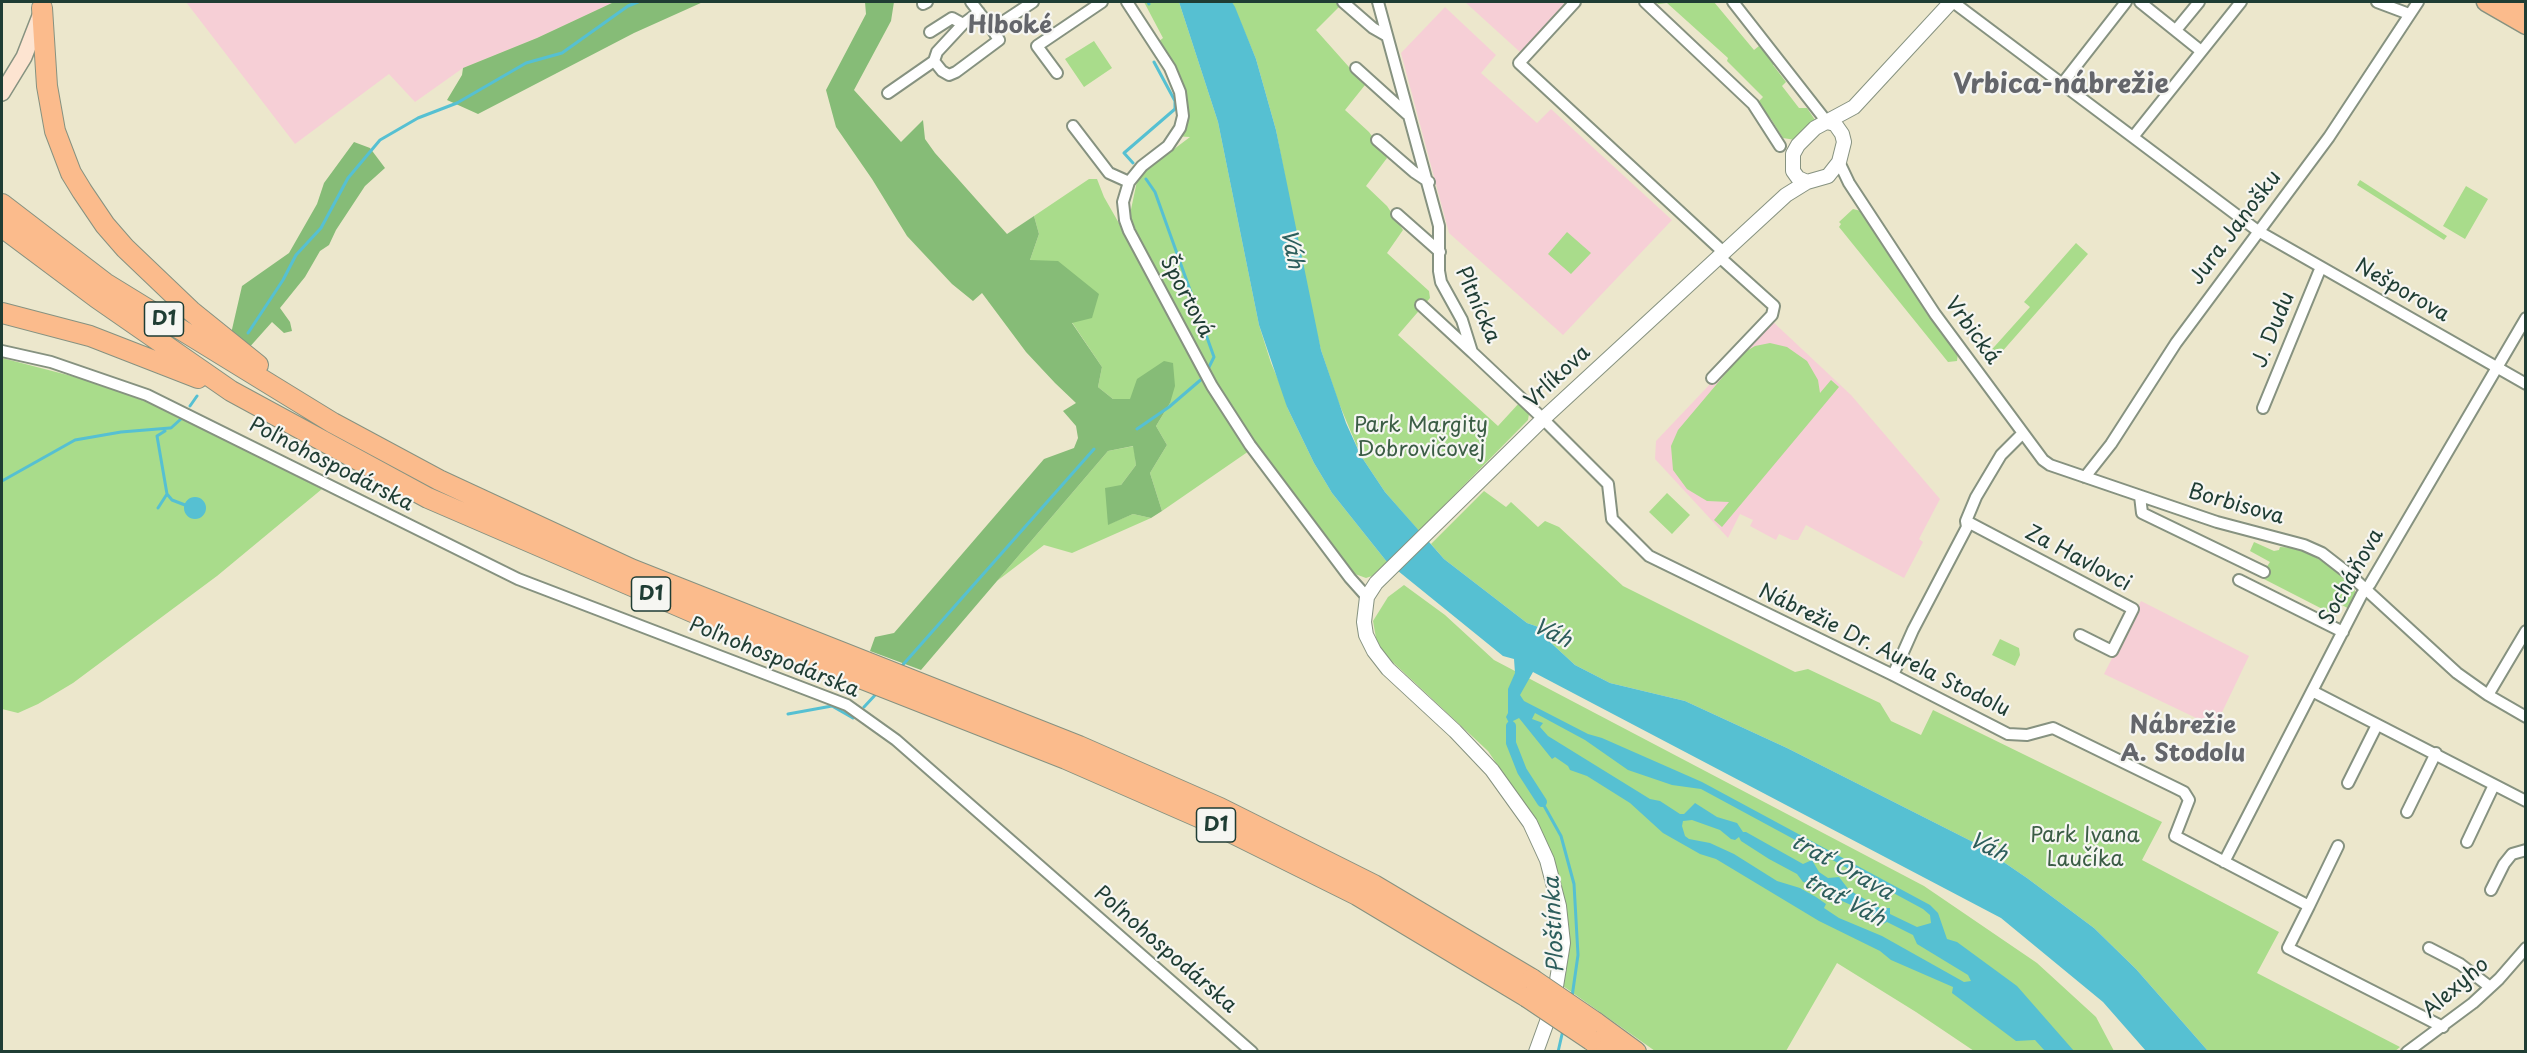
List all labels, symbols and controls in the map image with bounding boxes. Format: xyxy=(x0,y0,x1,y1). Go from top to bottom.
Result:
district label: Hlboké xyxy=(968,12,1052,40)
district label: Vrbica-nábrežie xyxy=(1953,70,2169,102)
street label: Jura Janošku xyxy=(2185,166,2287,290)
water label: Váh xyxy=(1274,227,1308,271)
street label: Športová xyxy=(1154,252,1218,342)
street label: Nešporova xyxy=(2350,254,2454,328)
street label: Pltnícka xyxy=(1449,263,1505,347)
street label: J. Dudu xyxy=(2247,288,2301,372)
street label: Vrbická xyxy=(1939,292,2005,370)
road number: D1 xyxy=(144,302,184,336)
street label: Vrlíkova xyxy=(1520,340,1596,414)
street label: Poľnohospodárska xyxy=(245,413,417,517)
park label: Park Margity Dobrovičovej xyxy=(1354,413,1488,463)
street label: Borbisova xyxy=(2185,479,2287,531)
street label: Za Havlovci xyxy=(2021,521,2135,597)
street label: Socháňova xyxy=(2314,524,2390,630)
road number: D1 xyxy=(632,577,670,611)
street label: Nábrežie Dr. Aurela Stodolu xyxy=(1754,579,2014,723)
street label: Poľnohospodárska xyxy=(685,612,863,704)
water label: Váh xyxy=(1529,614,1575,654)
district label: Nábrežie A. Stodolu xyxy=(2121,712,2245,768)
road number: D1 xyxy=(1196,808,1236,842)
park label: Park Ivana Laučíka xyxy=(2030,823,2140,873)
water label: Váh xyxy=(1965,828,2011,868)
water label: trať Orava xyxy=(1787,829,1897,907)
water label: trať Váh xyxy=(1799,869,1889,933)
water label: Ploštínka xyxy=(1539,876,1571,974)
street label: Poľnohospodárska xyxy=(1088,881,1242,1019)
street label: Alexyho xyxy=(2418,952,2494,1024)

